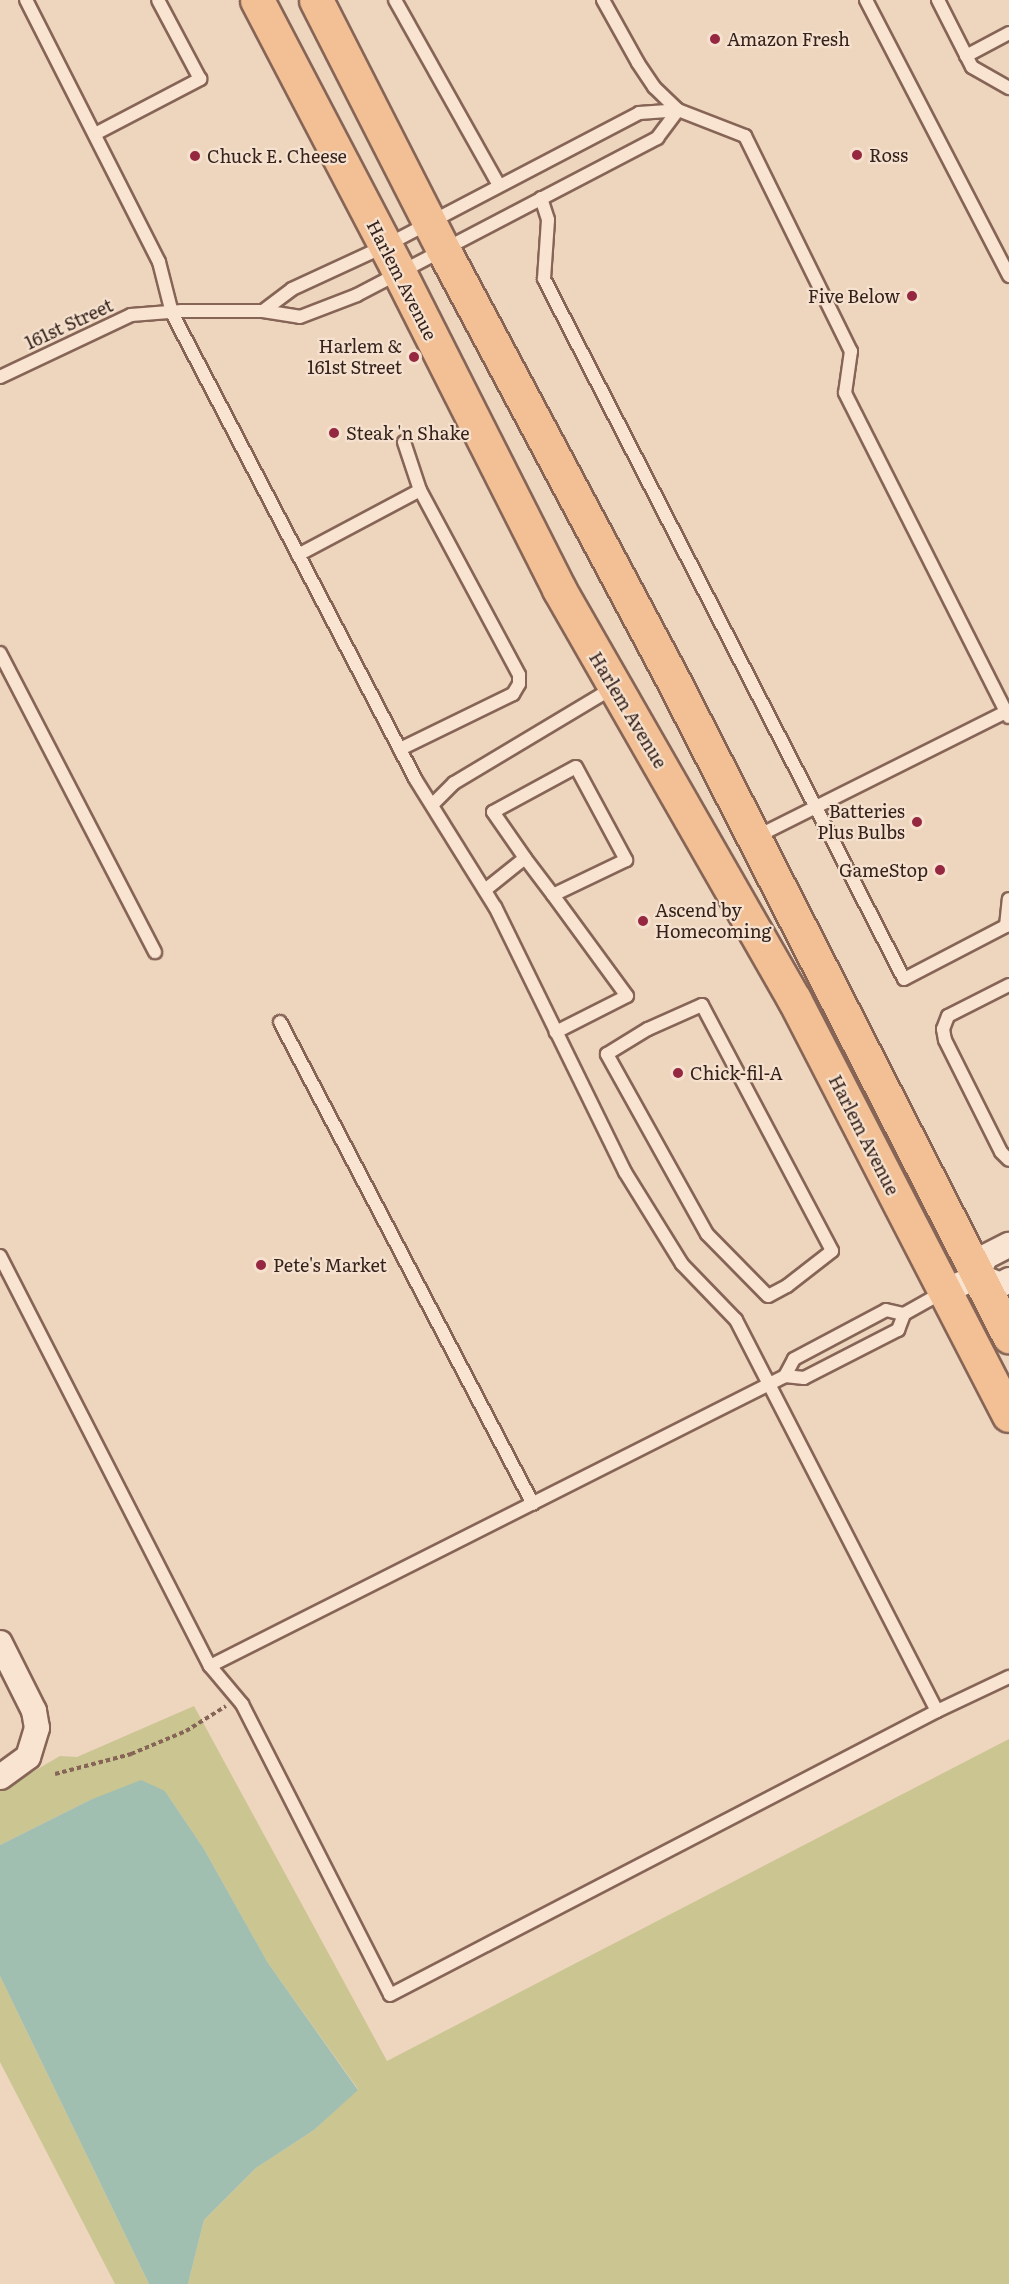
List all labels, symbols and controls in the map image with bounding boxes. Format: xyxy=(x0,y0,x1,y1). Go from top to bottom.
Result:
place label: Amazon Fresh xyxy=(727,28,850,50)
marker: Amazon Fresh xyxy=(708,32,722,46)
place label: Ross xyxy=(869,144,908,166)
place label: Chuck E. Cheese xyxy=(207,145,347,167)
marker: Ross xyxy=(850,148,864,162)
marker: Chuck E. Cheese xyxy=(188,149,202,163)
street label: Harlem Avenue xyxy=(362,216,442,344)
place label: Five Below xyxy=(808,285,900,307)
marker: Five Below xyxy=(905,289,919,303)
street label: 161st Street xyxy=(22,294,116,354)
place label: Harlem & 161st Street xyxy=(307,336,402,378)
marker: Harlem & 161st Street xyxy=(407,350,421,364)
place label: Steak 'n Shake xyxy=(346,422,470,444)
marker: Steak 'n Shake xyxy=(327,426,341,440)
street label: Harlem Avenue xyxy=(585,648,671,772)
place label: Batteries Plus Bulbs xyxy=(817,801,905,844)
marker: Batteries Plus Bulbs xyxy=(910,815,924,829)
place label: GameStop xyxy=(839,859,928,881)
marker: GameStop xyxy=(933,863,947,877)
place label: Ascend by Homecoming xyxy=(655,900,772,942)
marker: Ascend by Homecoming xyxy=(636,914,650,928)
place label: Chick-fil-A xyxy=(690,1062,783,1084)
marker: Chick-fil-A xyxy=(671,1066,685,1080)
street label: Harlem Avenue xyxy=(824,1071,904,1199)
place label: Pete's Market xyxy=(273,1254,387,1276)
marker: Pete's Market xyxy=(254,1258,268,1272)

